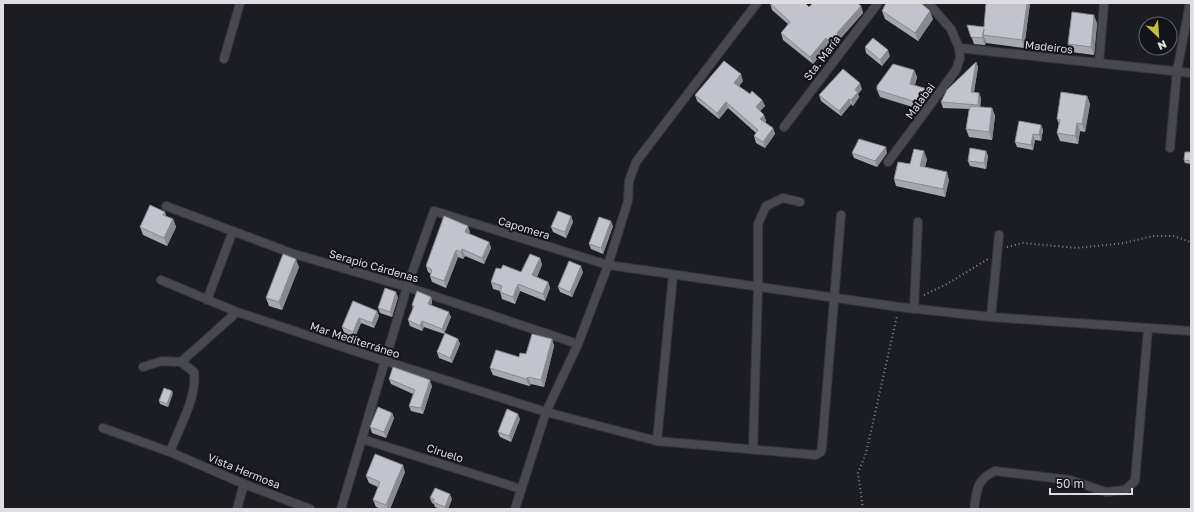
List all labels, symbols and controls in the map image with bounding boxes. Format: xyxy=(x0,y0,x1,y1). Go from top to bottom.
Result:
north arrow xyxy=(1138,16,1178,56)
street label: Sta. María xyxy=(801,33,843,83)
street label: Madeiros xyxy=(1024,38,1074,56)
text: N xyxy=(1156,38,1169,53)
street label: Malabai xyxy=(902,80,937,121)
street label: Capomera xyxy=(497,213,552,242)
street label: Serapio Cárdenas xyxy=(328,246,421,285)
street label: Mar Mediterráneo xyxy=(309,319,402,360)
street label: Ciruelo xyxy=(425,441,465,465)
street label: Vista Hermosa xyxy=(206,450,282,491)
scale bar xyxy=(1050,470,1132,496)
text: 50 m xyxy=(1056,476,1084,491)

